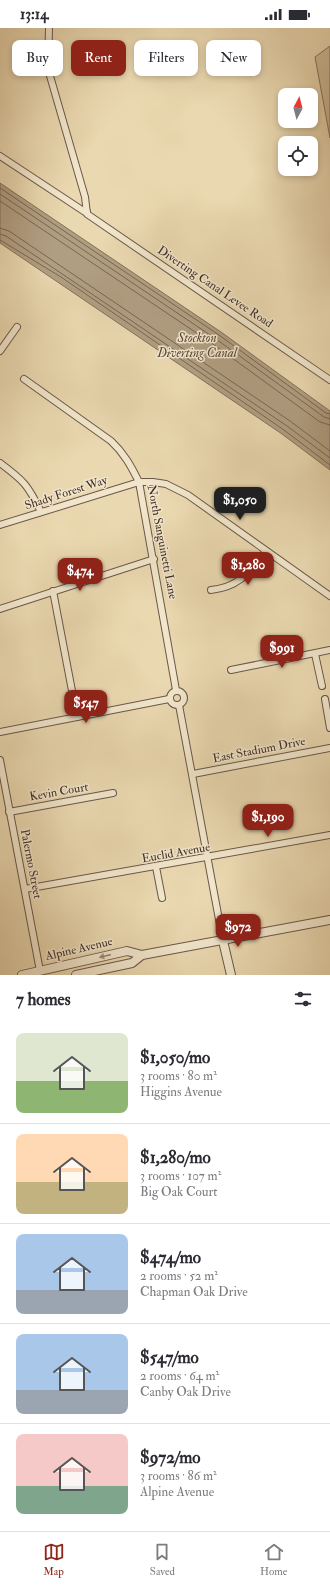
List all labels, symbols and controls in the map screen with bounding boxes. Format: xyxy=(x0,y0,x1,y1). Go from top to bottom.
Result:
text: 13:14 xyxy=(20,5,48,24)
chip: Buy xyxy=(12,40,63,76)
chip: Rent xyxy=(71,40,126,76)
chip: Filters xyxy=(134,40,198,76)
chip: New xyxy=(206,40,261,76)
north arrow xyxy=(278,88,318,128)
map controls xyxy=(278,88,318,176)
button: locate xyxy=(278,136,318,176)
street label: Diverting Canal Levee Road xyxy=(154,243,276,331)
water label: Stockton Diverting Canal xyxy=(156,330,238,361)
street label: Shady Forest Way xyxy=(23,472,110,513)
street label: North Sanguinetti Lane xyxy=(144,484,180,600)
pin: $1,050 xyxy=(207,487,273,521)
text: $1,050 xyxy=(223,492,257,508)
pin: $1,280 xyxy=(215,552,281,586)
text: $1,280 xyxy=(231,557,265,573)
pin: $474 xyxy=(56,558,104,592)
text: $474 xyxy=(67,563,93,579)
pin: $991 xyxy=(258,635,306,669)
text: $991 xyxy=(269,640,295,656)
pin: $547 xyxy=(62,690,110,724)
text: $547 xyxy=(73,695,99,711)
street label: East Stadium Drive xyxy=(211,734,307,766)
street label: Kevin Court xyxy=(28,779,90,805)
pin: $1,190 xyxy=(235,804,301,838)
text: $1,190 xyxy=(251,809,285,825)
street label: Palermo Street xyxy=(17,828,45,900)
street label: Euclid Avenue xyxy=(141,840,211,866)
pin: $972 xyxy=(214,914,262,948)
text: $972 xyxy=(225,919,251,935)
street label: Alpine Avenue xyxy=(43,934,114,964)
one-way arrow xyxy=(98,953,111,959)
icon: filters xyxy=(292,988,314,1010)
text: 7 homes xyxy=(16,989,71,1010)
text: $1,050/mo xyxy=(140,1047,210,1068)
icon: home xyxy=(48,1049,96,1097)
text: 3 rooms · 80 m² xyxy=(140,1068,217,1084)
text: Higgins Avenue xyxy=(140,1084,222,1100)
text: $1,280/mo xyxy=(140,1147,211,1168)
icon: home xyxy=(48,1150,96,1198)
text: 3 rooms · 107 m² xyxy=(140,1168,221,1184)
text: Big Oak Court xyxy=(140,1184,218,1200)
text: $474/mo xyxy=(140,1247,201,1268)
icon: home xyxy=(48,1250,96,1298)
text: 2 rooms · 52 m² xyxy=(140,1268,218,1284)
text: Chapman Oak Drive xyxy=(140,1284,248,1300)
text: $547/mo xyxy=(140,1347,199,1368)
icon: home xyxy=(48,1350,96,1398)
text: 2 rooms · 64 m² xyxy=(140,1368,219,1384)
text: Canby Oak Drive xyxy=(140,1384,231,1400)
text: $972/mo xyxy=(140,1447,200,1468)
icon: home xyxy=(48,1450,96,1498)
text: 3 rooms · 86 m² xyxy=(140,1468,217,1484)
text: Alpine Avenue xyxy=(140,1484,214,1500)
tab: Map xyxy=(43,1541,65,1578)
tab: Saved xyxy=(150,1541,175,1578)
tab: Home xyxy=(260,1541,287,1578)

